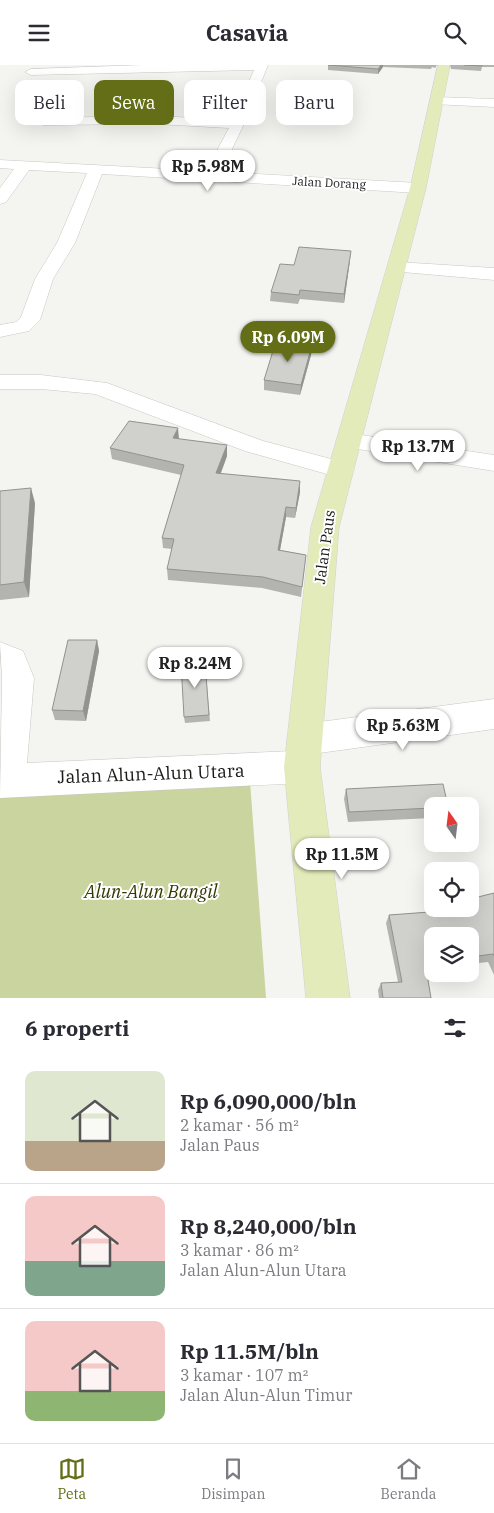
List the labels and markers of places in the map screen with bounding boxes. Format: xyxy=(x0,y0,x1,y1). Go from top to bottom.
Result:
pin: Rp 5.98M xyxy=(156,149,260,192)
pin: Rp 6.09M xyxy=(236,321,340,363)
pin: Rp 13.7M xyxy=(366,429,470,472)
pin: Rp 8.24M xyxy=(143,647,247,689)
pin: Rp 5.63M xyxy=(351,709,455,751)
pin: Rp 11.5M xyxy=(290,837,394,880)

